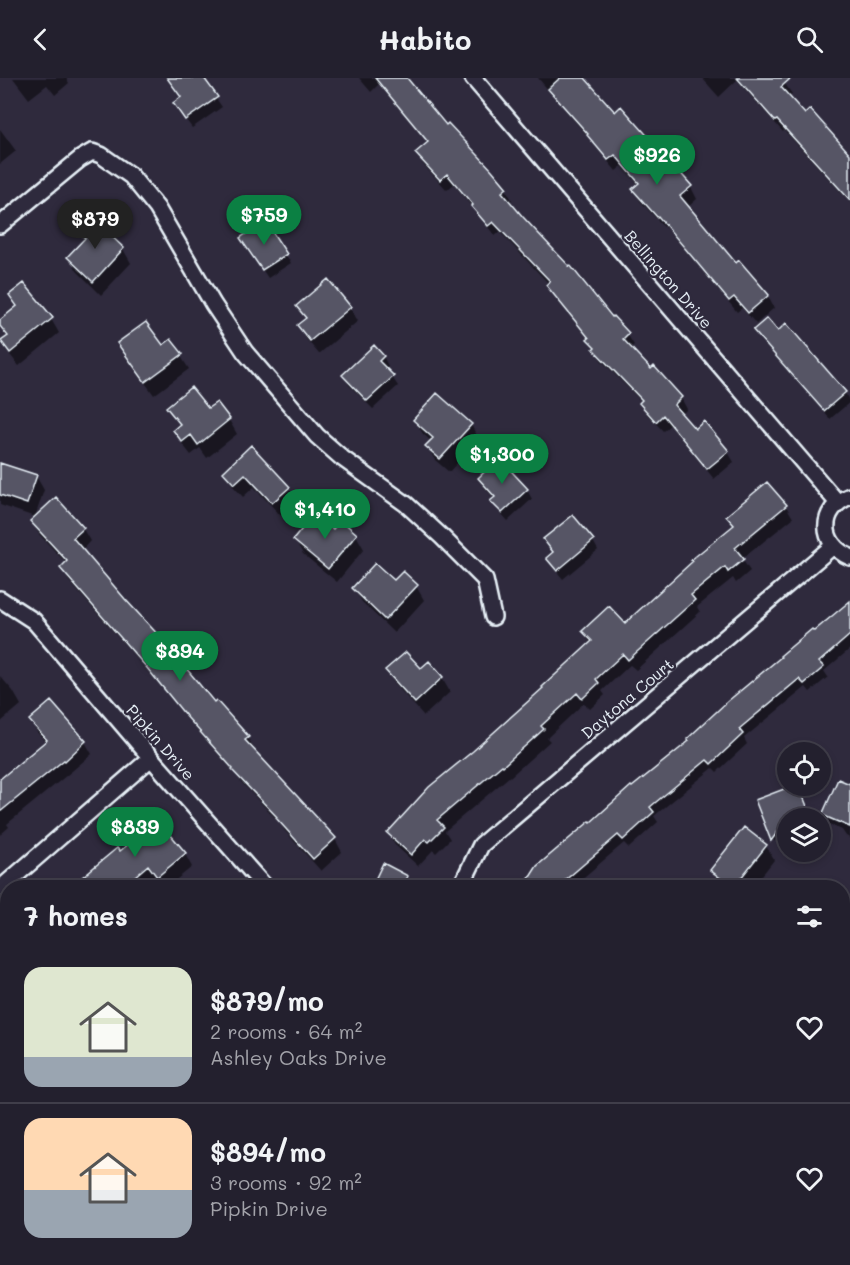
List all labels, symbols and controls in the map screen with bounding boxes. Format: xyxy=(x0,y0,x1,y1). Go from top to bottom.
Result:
text: Habito xyxy=(379,22,472,57)
icon: back xyxy=(24,23,57,56)
icon: search xyxy=(793,23,826,56)
pin: $926 xyxy=(621,135,693,186)
text: $926 xyxy=(633,141,681,167)
pin: $759 xyxy=(228,195,300,246)
pin: $879 xyxy=(59,199,131,250)
text: $759 xyxy=(240,201,288,227)
text: $879 xyxy=(71,205,119,231)
street label: Bellington Drive xyxy=(620,225,718,333)
pin: $1,300 xyxy=(453,434,551,485)
text: $1,300 xyxy=(469,440,535,466)
pin: $1,410 xyxy=(276,489,374,540)
text: $1,410 xyxy=(294,495,356,521)
pin: $894 xyxy=(144,631,216,682)
text: $894 xyxy=(155,637,205,663)
street label: Daytona Court xyxy=(576,653,678,743)
street label: Pipkin Drive xyxy=(122,700,200,784)
map controls xyxy=(777,742,831,862)
button: locate xyxy=(777,742,831,796)
pin: $839 xyxy=(99,807,171,858)
button: layers xyxy=(777,808,831,862)
text: $839 xyxy=(111,813,159,839)
text: 7 homes xyxy=(24,899,128,933)
icon: filters xyxy=(793,900,826,933)
text: $879/mo xyxy=(210,984,324,1018)
icon: home xyxy=(72,991,144,1063)
icon: heart xyxy=(793,1011,826,1044)
text: 2 rooms · 64 m² xyxy=(210,1018,362,1044)
text: Ashley Oaks Drive xyxy=(210,1044,387,1070)
text: $894/mo xyxy=(210,1135,326,1169)
icon: home xyxy=(72,1142,144,1214)
icon: heart xyxy=(793,1162,826,1195)
text: 3 rooms · 92 m² xyxy=(210,1169,362,1195)
text: Pipkin Drive xyxy=(210,1195,328,1221)

